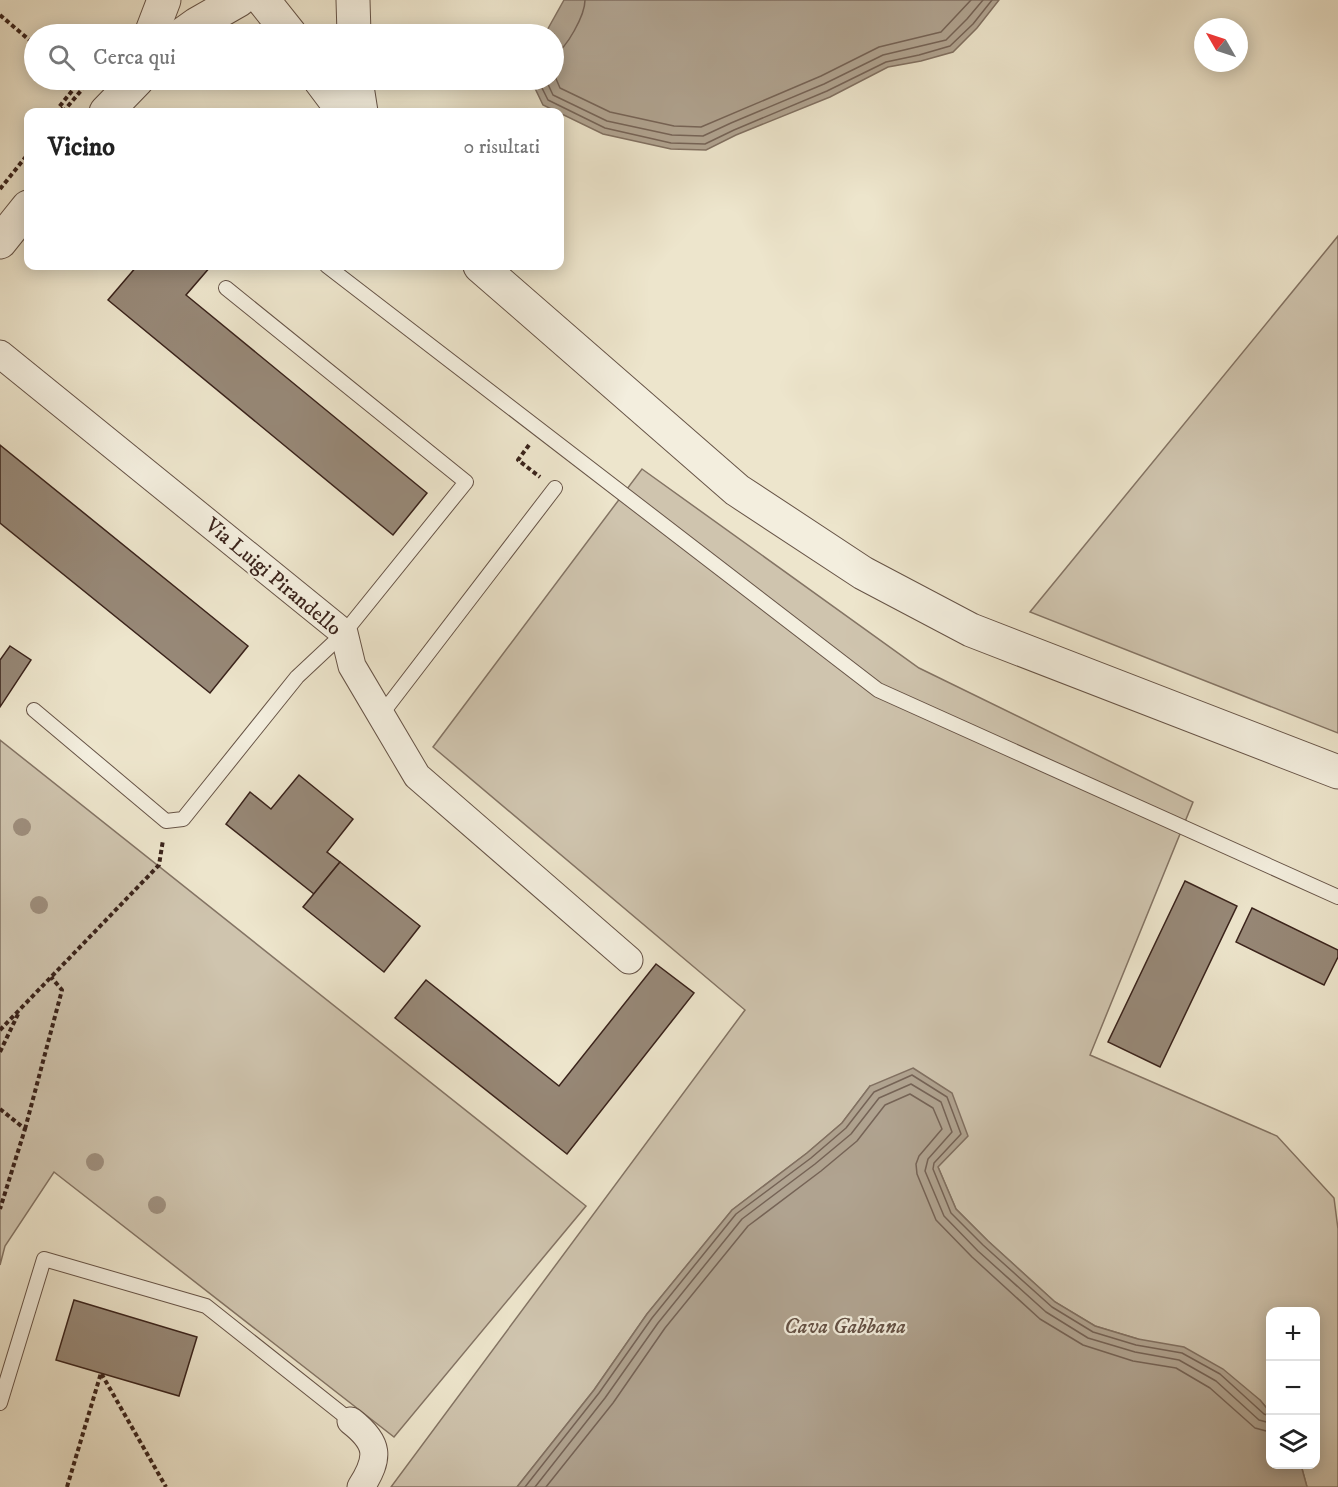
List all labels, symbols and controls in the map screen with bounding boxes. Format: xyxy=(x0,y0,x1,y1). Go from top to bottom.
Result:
north arrow xyxy=(1194,18,1248,72)
search box xyxy=(24,24,564,90)
icon: search xyxy=(45,41,78,74)
text: Cerca qui xyxy=(93,44,176,71)
text: Vicino xyxy=(48,131,115,164)
text: 0 risultati xyxy=(464,135,540,160)
street label: Via Luigi Pirandello xyxy=(199,512,346,642)
map controls xyxy=(1266,1307,1320,1469)
button: + xyxy=(1266,1307,1320,1361)
water label: Cava Gabbana xyxy=(784,1313,906,1340)
button: − xyxy=(1266,1361,1320,1415)
button: layers xyxy=(1266,1415,1320,1469)

